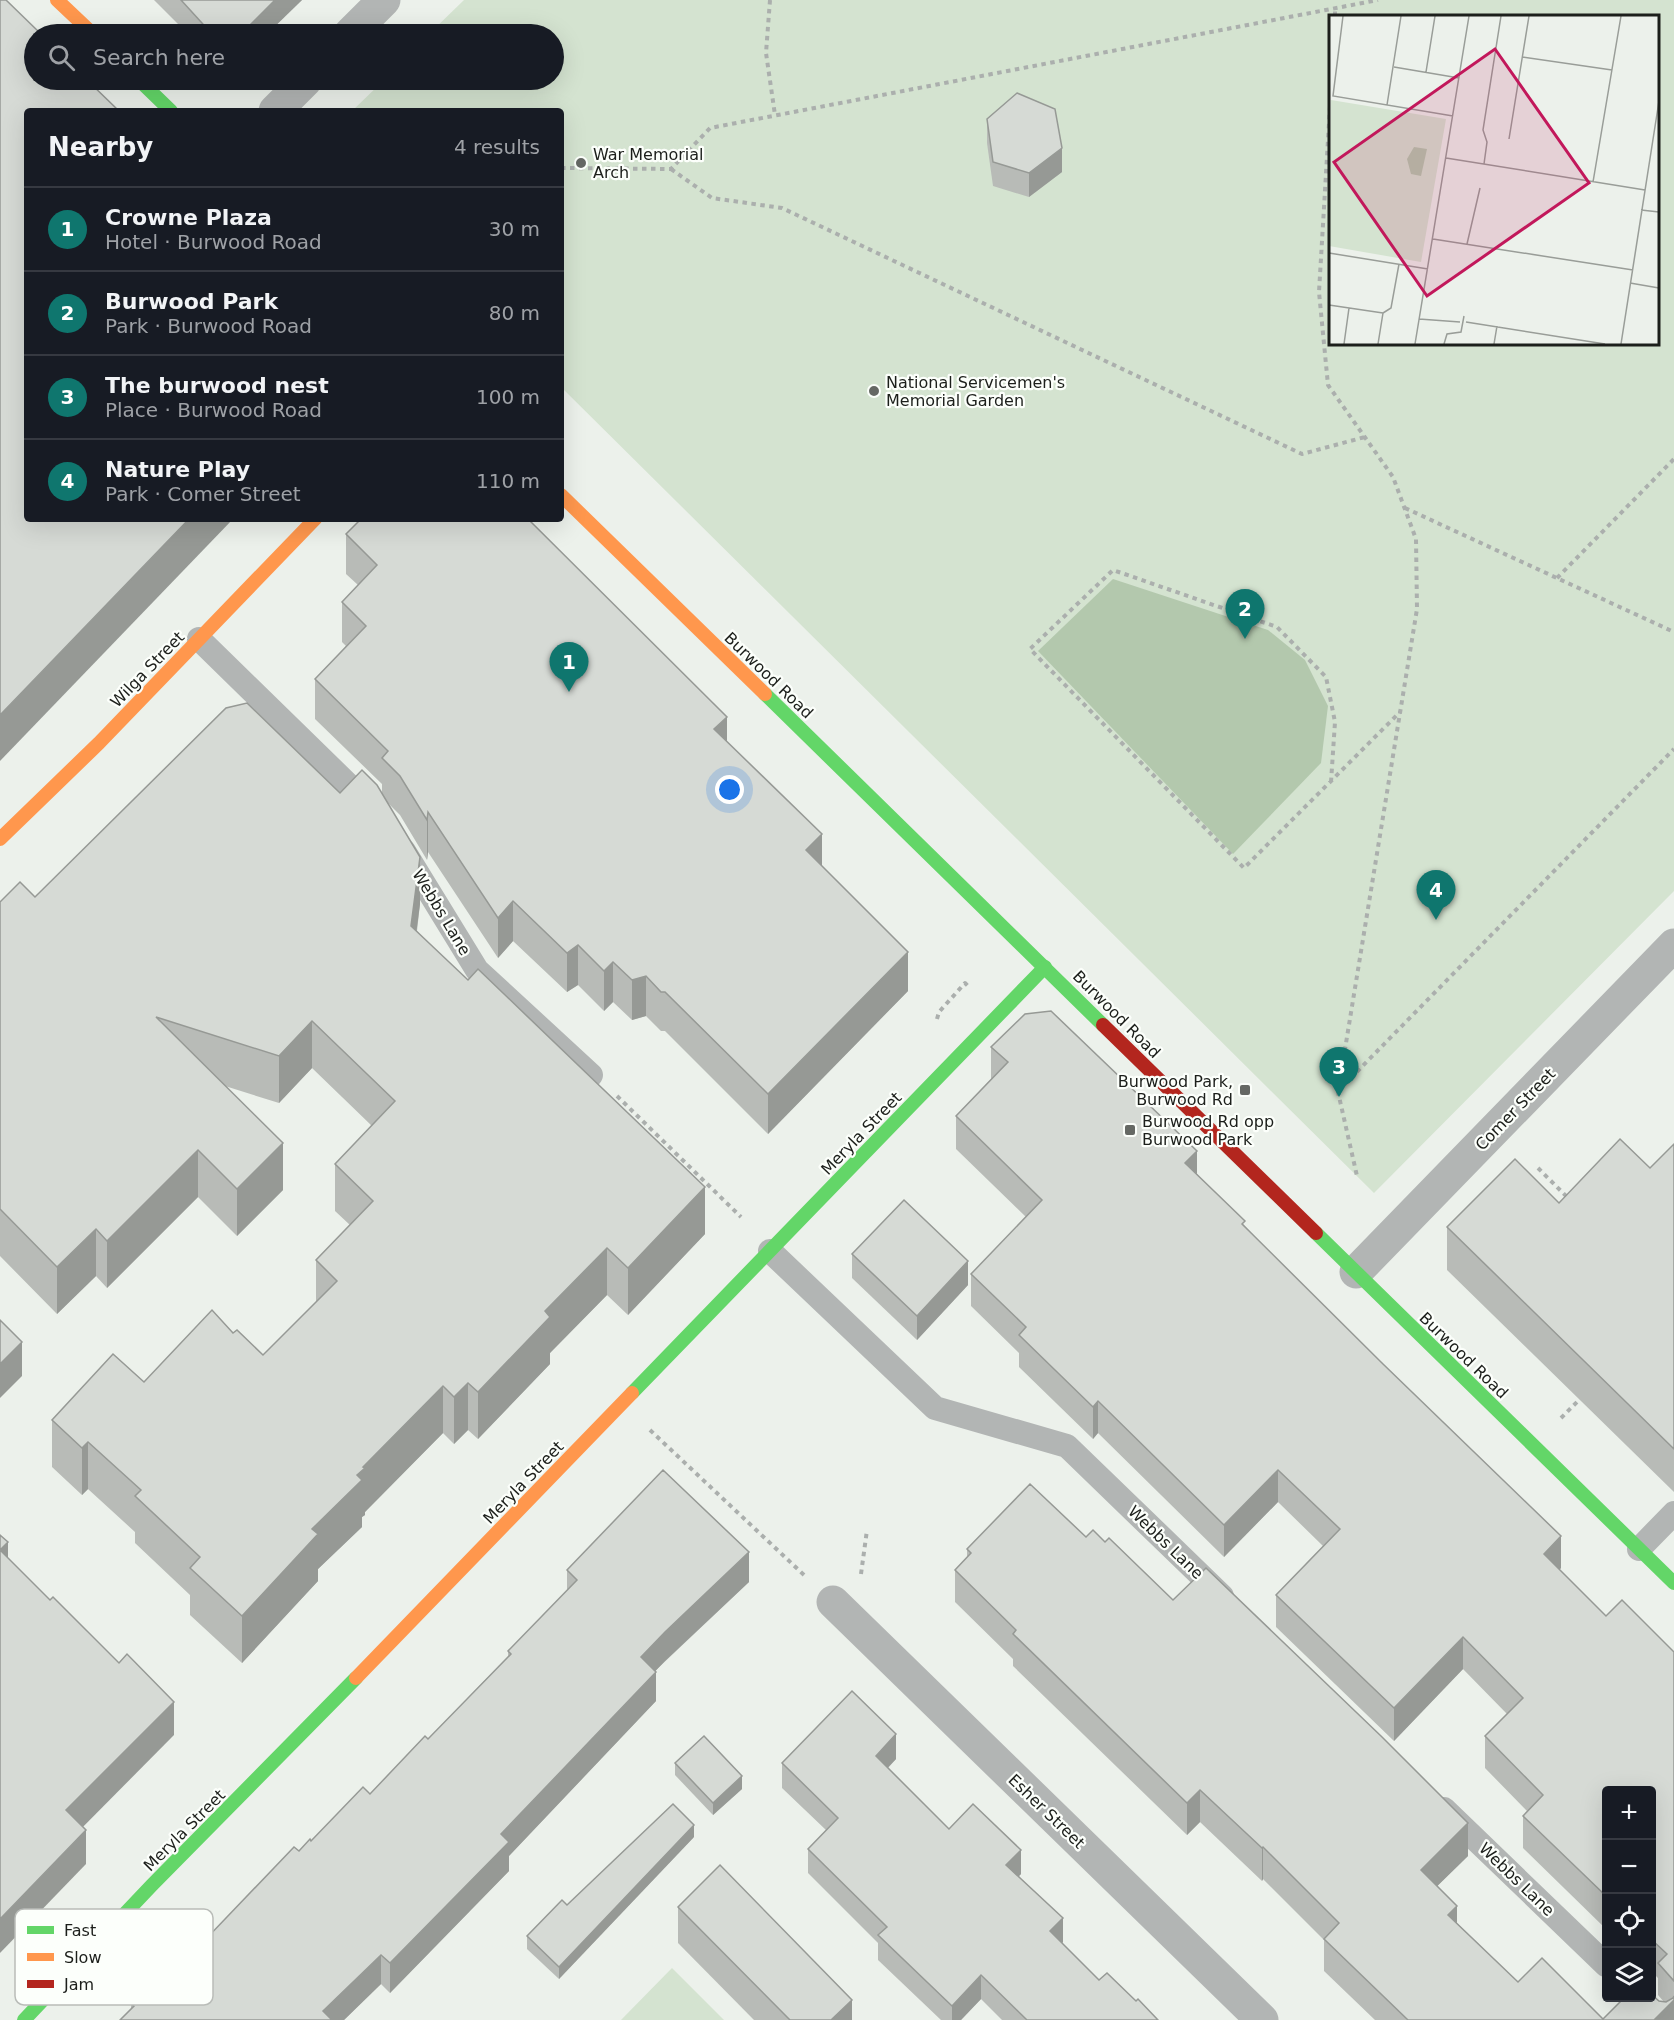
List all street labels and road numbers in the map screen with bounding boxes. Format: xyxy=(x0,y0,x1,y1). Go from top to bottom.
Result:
street label: Wilga Street xyxy=(106,627,188,711)
street label: Burwood Road xyxy=(720,628,817,722)
street label: Webbs Lane xyxy=(408,866,475,959)
street label: Burwood Road xyxy=(1069,967,1164,1062)
street label: Comer Street xyxy=(1471,1064,1559,1154)
street label: Meryla Street xyxy=(817,1088,906,1179)
street label: Burwood Road xyxy=(1415,1308,1512,1402)
street label: Meryla Street xyxy=(479,1437,568,1528)
street label: Webbs Lane xyxy=(1124,1502,1207,1583)
street label: Esher Street xyxy=(1005,1770,1089,1852)
street label: Meryla Street xyxy=(140,1786,229,1875)
street label: Webbs Lane xyxy=(1475,1839,1558,1920)

